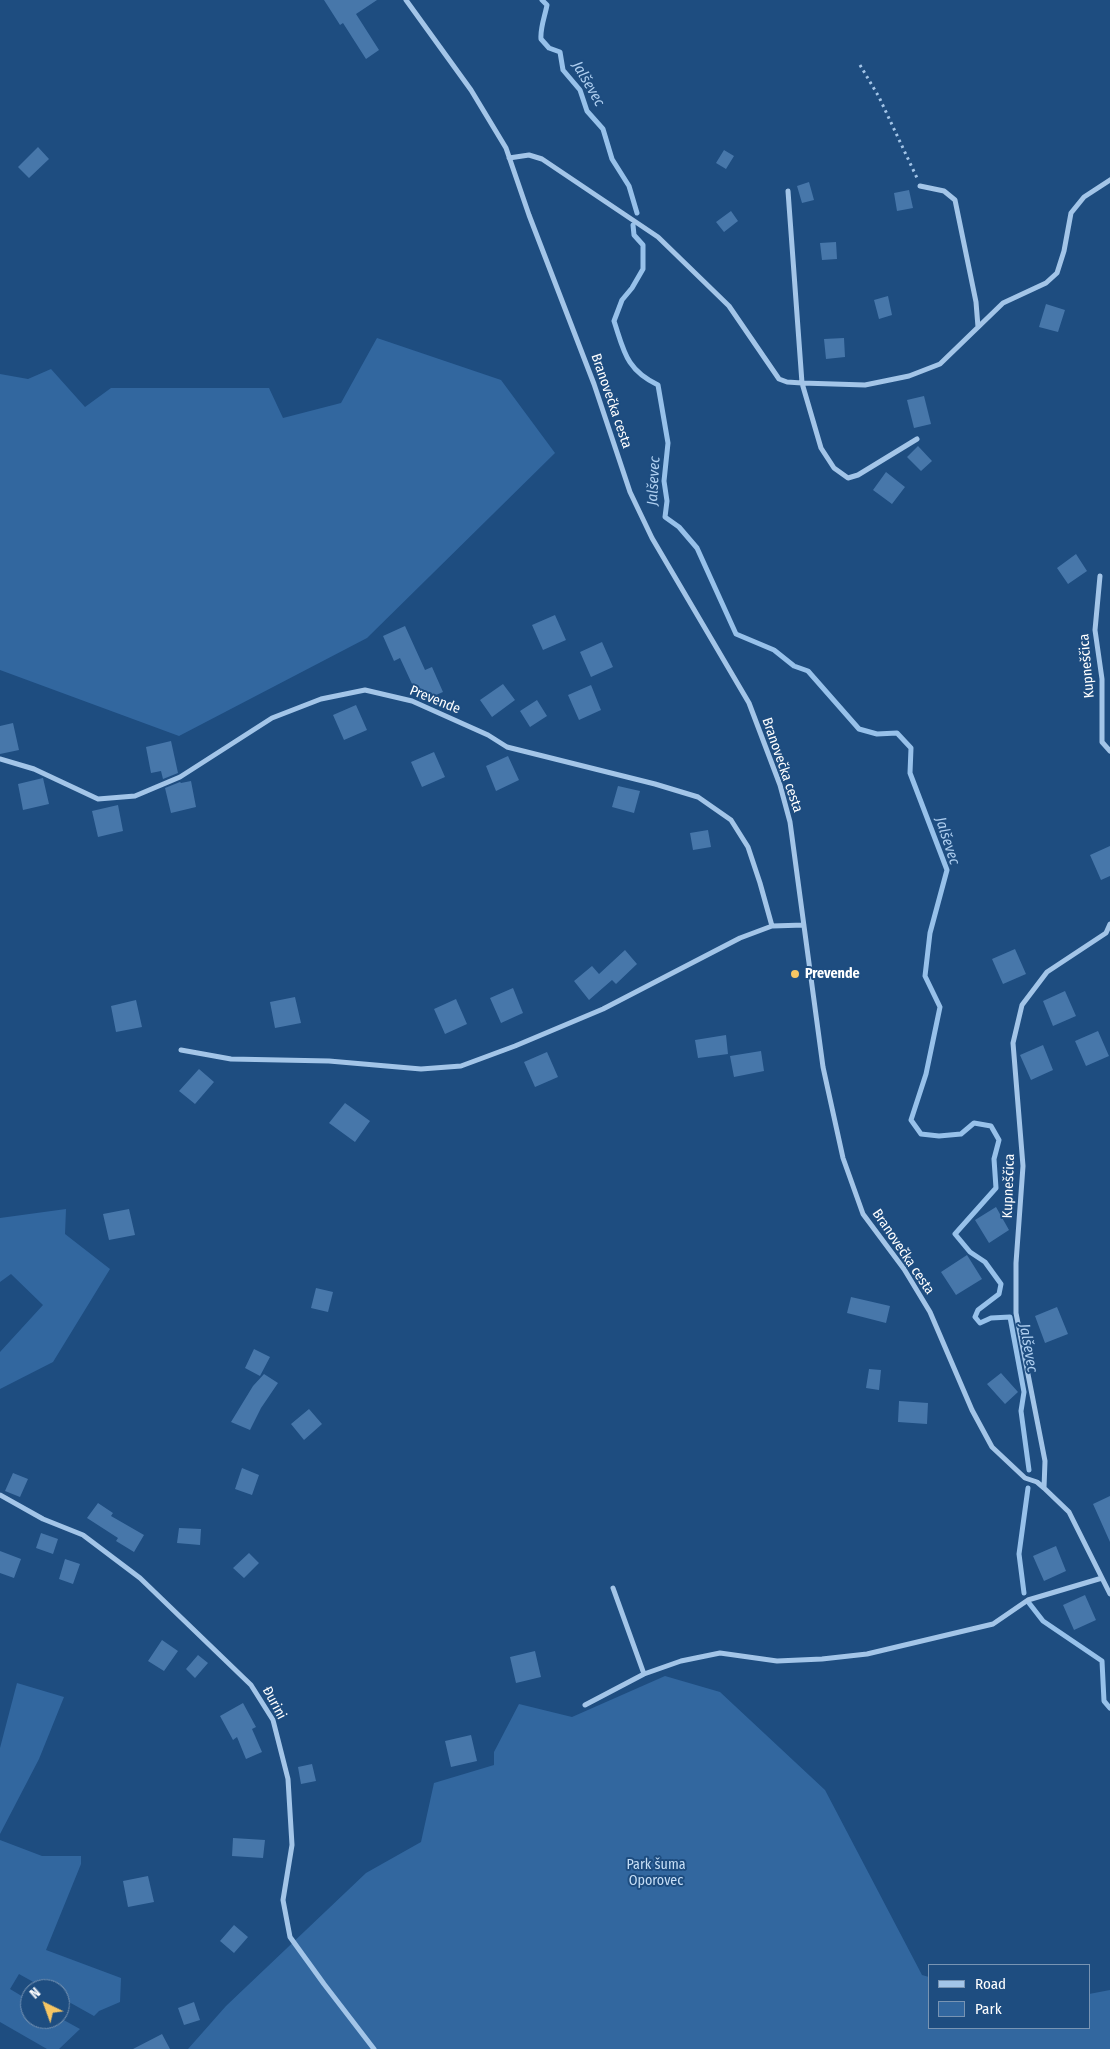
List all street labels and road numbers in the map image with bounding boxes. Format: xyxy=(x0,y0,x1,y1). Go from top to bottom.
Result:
street label: Branovečka cesta xyxy=(587,351,635,451)
street label: Kupneščica xyxy=(1076,633,1098,699)
street label: Prevende xyxy=(407,682,463,718)
street label: Branovečka cesta xyxy=(758,715,806,815)
street label: Kupneščica xyxy=(999,1153,1019,1219)
street label: Branovečka cesta xyxy=(868,1206,938,1298)
street label: Đurini xyxy=(258,1684,290,1722)

